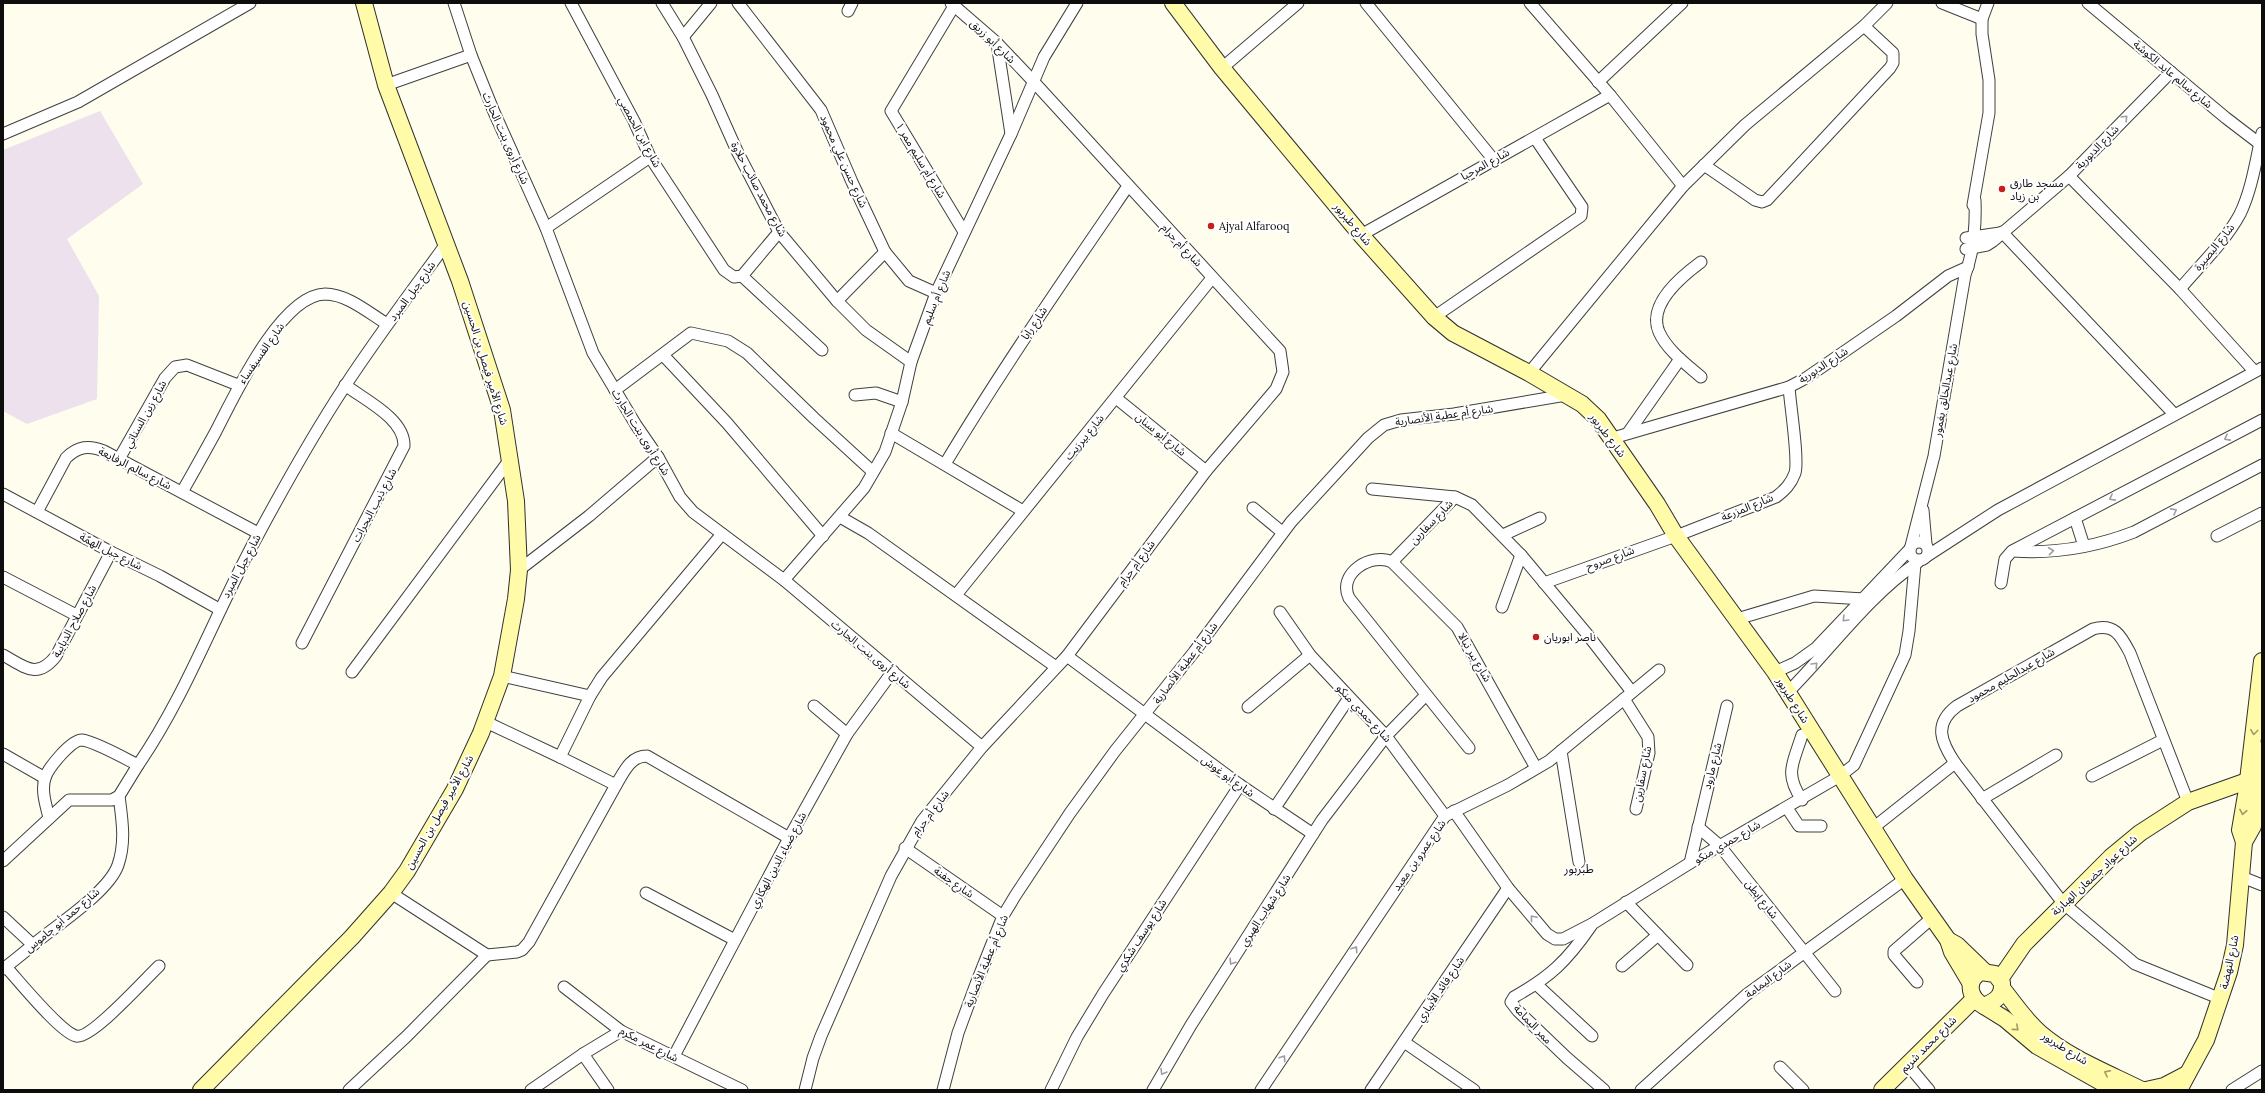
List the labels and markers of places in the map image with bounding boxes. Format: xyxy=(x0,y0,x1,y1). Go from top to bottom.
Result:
place label: مسجد طارق بن زياد xyxy=(2010,176,2064,203)
marker: مسجد طارق بن زياد xyxy=(1997,184,2007,194)
place label: Ajyal Alfarooq xyxy=(1218,219,1290,233)
marker: Ajyal Alfarooq xyxy=(1206,221,1216,231)
place label: ناصر ابوريان xyxy=(1544,630,1596,644)
marker: ناصر ابوريان xyxy=(1531,632,1541,642)

